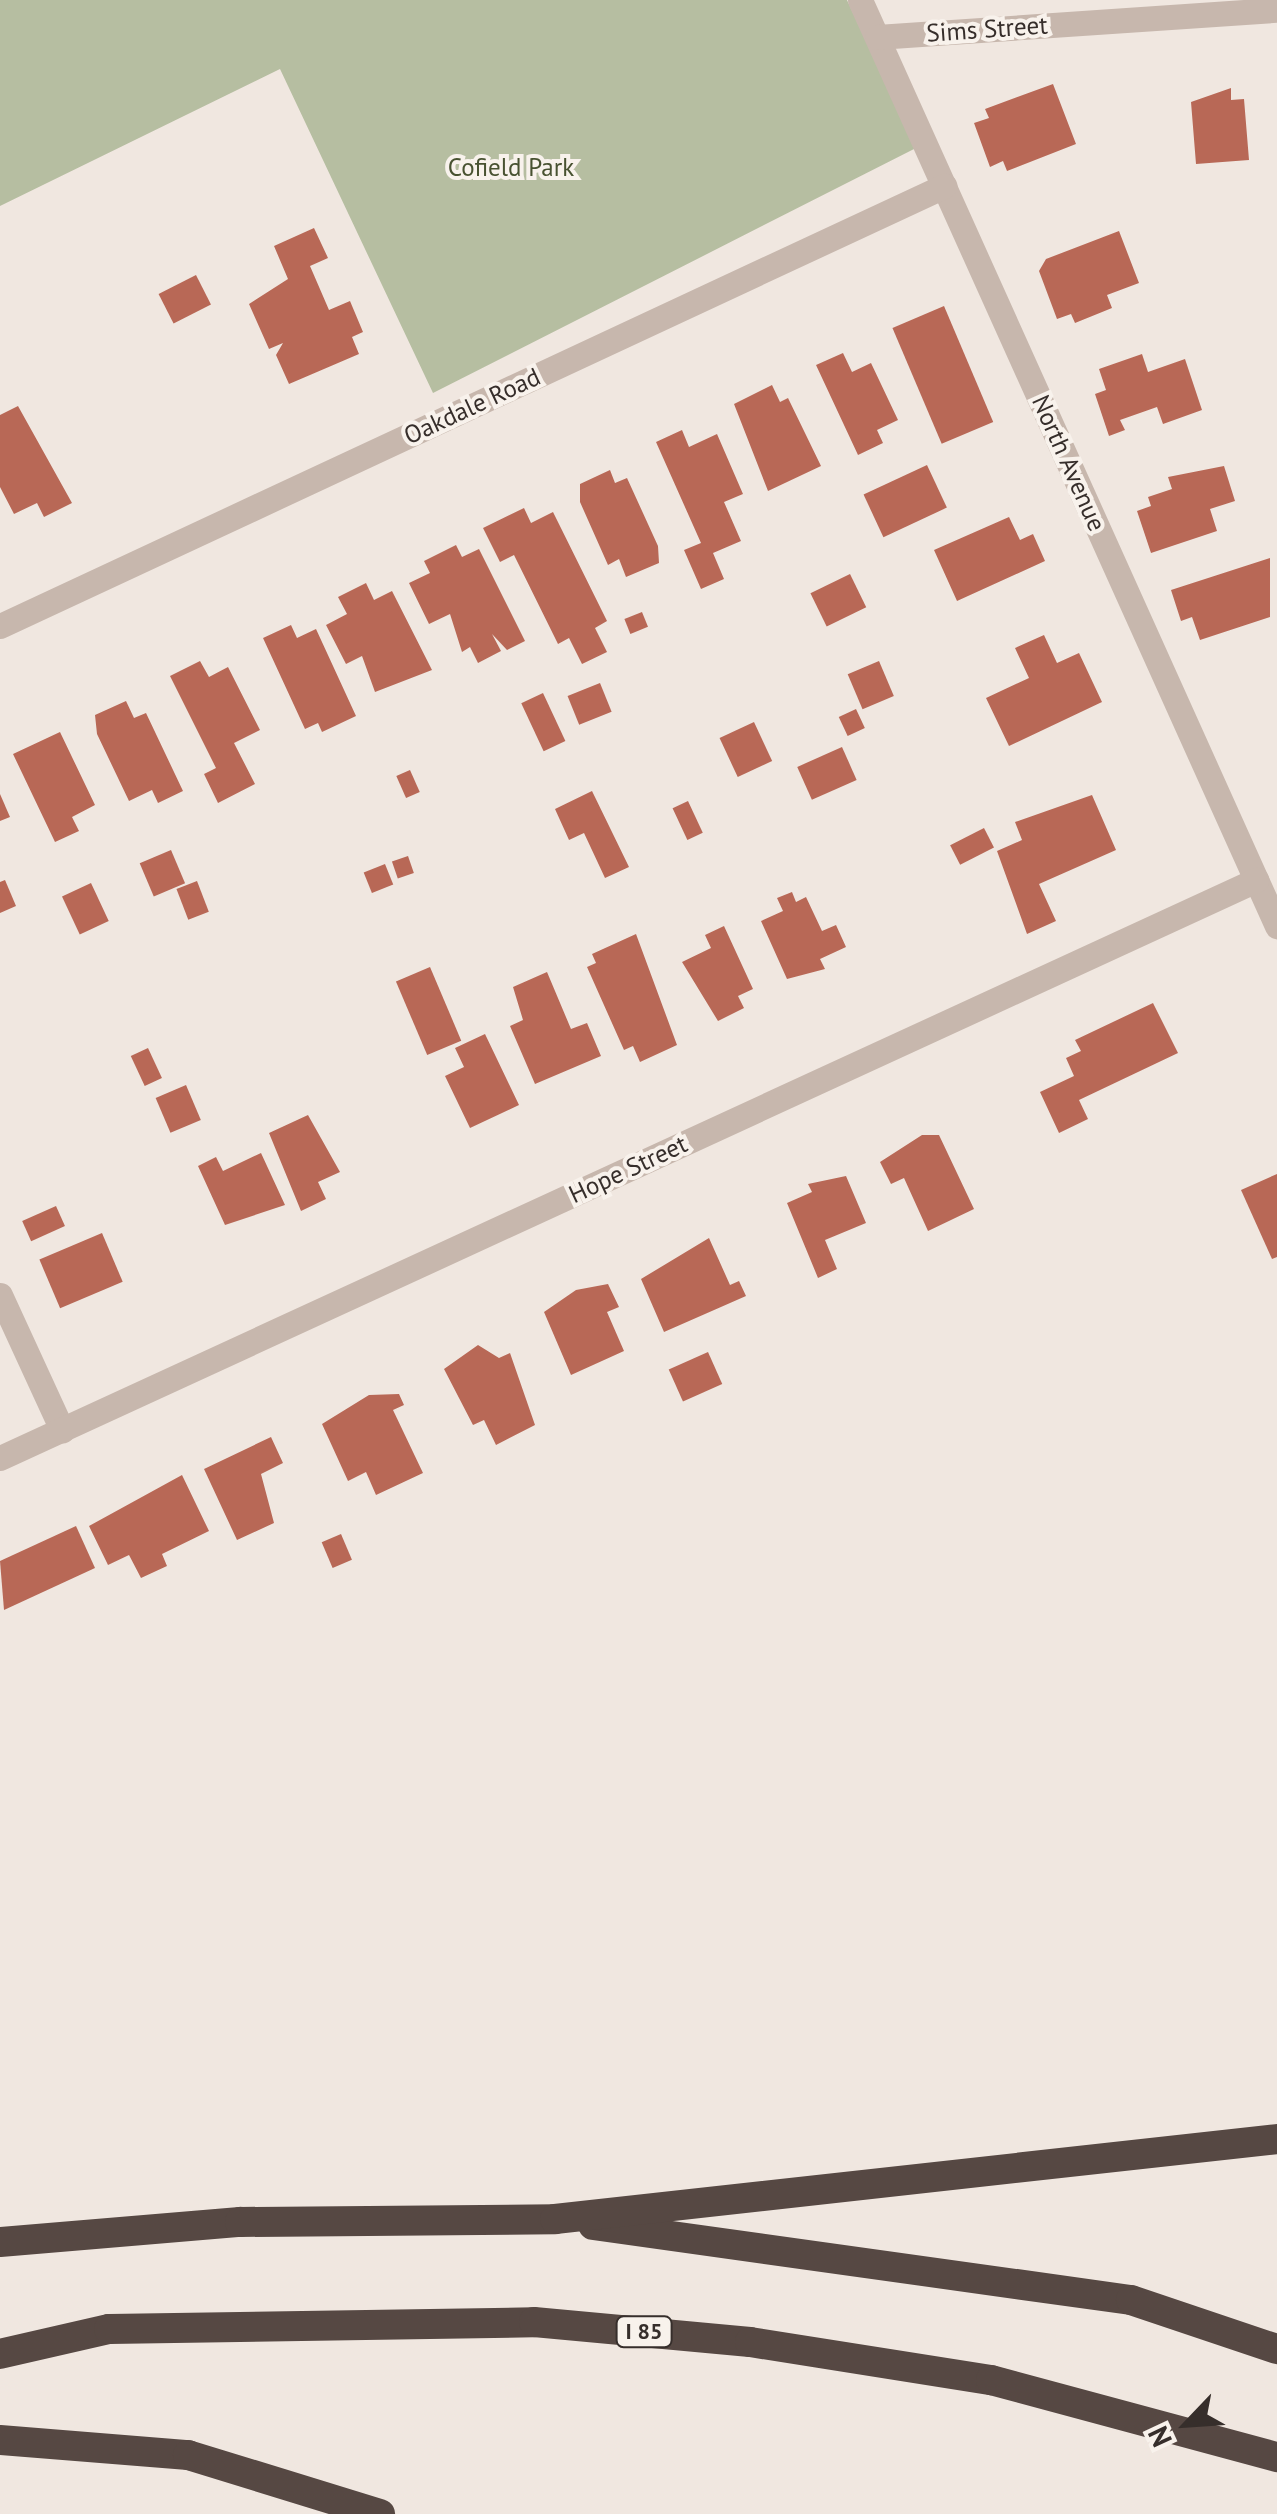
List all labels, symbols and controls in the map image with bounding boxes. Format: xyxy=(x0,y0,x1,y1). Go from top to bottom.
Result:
street label: Sims Street xyxy=(925,10,1049,48)
park label: Cofield Park xyxy=(448,152,574,182)
street label: Oakdale Road xyxy=(399,361,545,451)
street label: North Avenue xyxy=(1026,390,1112,536)
street label: Hope Street xyxy=(564,1129,692,1209)
road number: I 85 xyxy=(614,2315,674,2349)
north arrow xyxy=(1137,2374,1237,2474)
text: N xyxy=(1139,2421,1180,2453)

